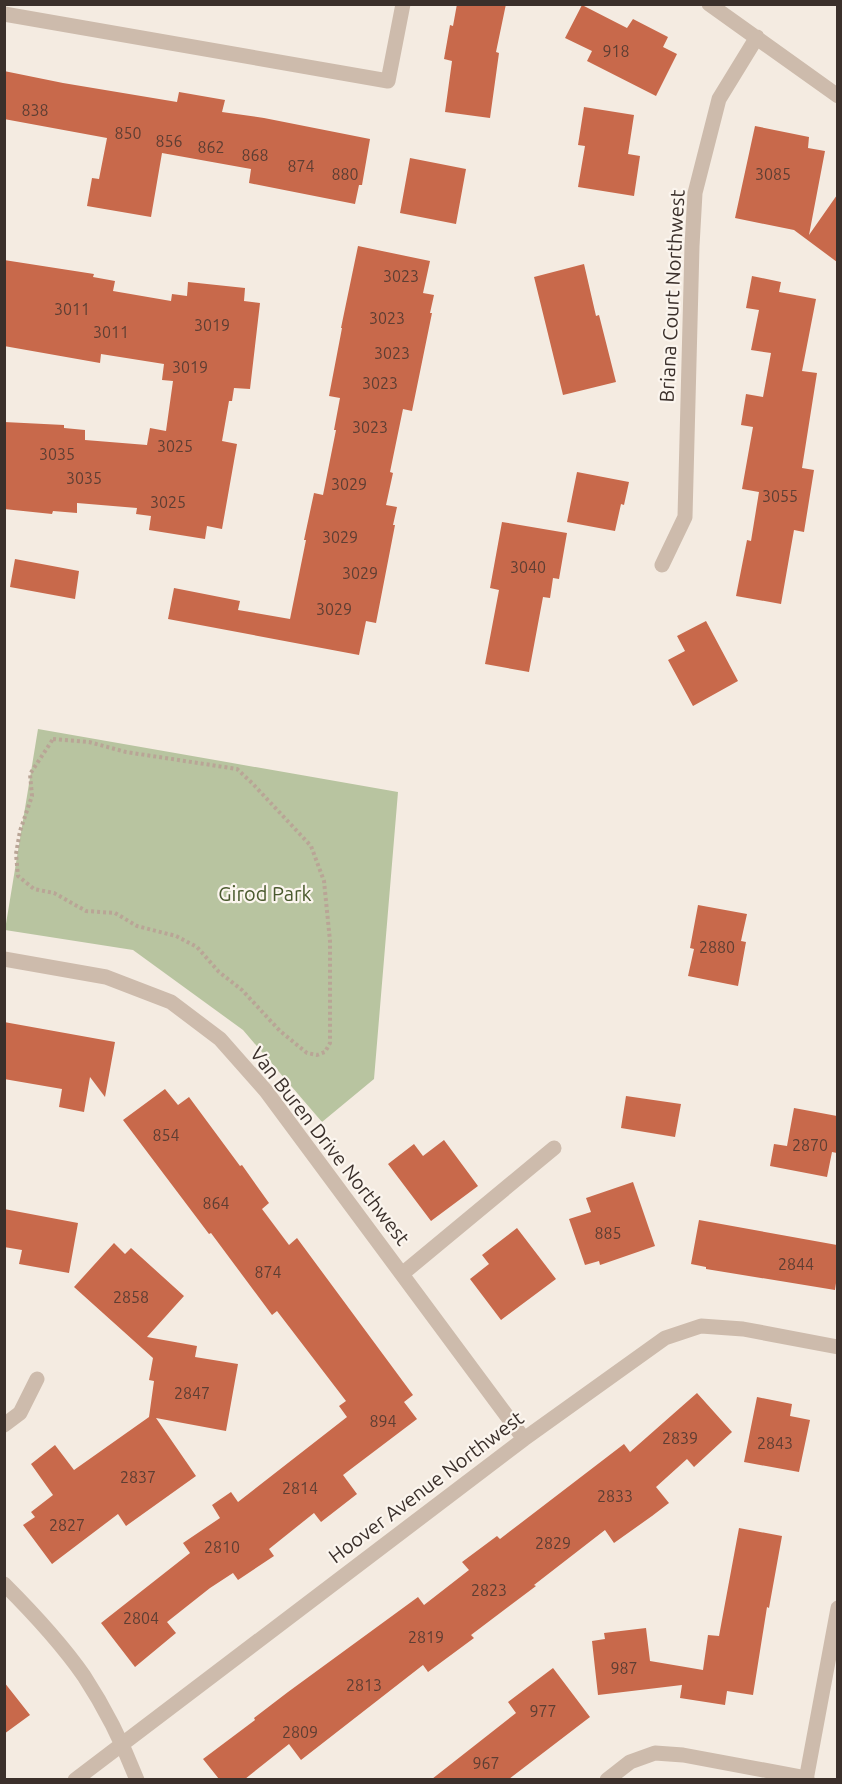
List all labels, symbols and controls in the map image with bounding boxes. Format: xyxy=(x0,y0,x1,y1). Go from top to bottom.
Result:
house number: 918 xyxy=(602,42,630,60)
house number: 838 xyxy=(21,101,49,119)
house number: 850 xyxy=(114,124,142,142)
house number: 856 xyxy=(155,132,183,150)
house number: 862 xyxy=(197,138,225,156)
house number: 868 xyxy=(241,146,269,164)
house number: 874 xyxy=(287,157,315,175)
house number: 880 xyxy=(331,165,359,183)
house number: 3085 xyxy=(755,165,791,183)
street label: Briana Court Northwest xyxy=(654,189,689,403)
house number: 3023 xyxy=(383,267,419,285)
house number: 3011 xyxy=(54,300,90,318)
house number: 3023 xyxy=(369,309,405,327)
house number: 3019 xyxy=(194,316,230,334)
house number: 3011 xyxy=(93,323,129,341)
house number: 3023 xyxy=(374,344,410,362)
house number: 3019 xyxy=(172,358,208,376)
house number: 3023 xyxy=(362,374,398,392)
house number: 3023 xyxy=(352,418,388,436)
house number: 3025 xyxy=(157,437,193,455)
house number: 3035 xyxy=(39,445,75,463)
house number: 3035 xyxy=(66,469,102,487)
house number: 3029 xyxy=(331,475,367,493)
house number: 3055 xyxy=(762,487,798,505)
house number: 3025 xyxy=(150,493,186,511)
house number: 3029 xyxy=(322,528,358,546)
house number: 3040 xyxy=(510,558,546,576)
house number: 3029 xyxy=(342,564,378,582)
house number: 3029 xyxy=(316,600,352,618)
park label: Girod Park xyxy=(218,882,312,905)
house number: 2880 xyxy=(699,938,735,956)
street label: Van Buren Drive Northwest xyxy=(246,1042,415,1249)
house number: 854 xyxy=(152,1126,180,1144)
house number: 2870 xyxy=(792,1136,828,1154)
house number: 864 xyxy=(202,1194,230,1212)
house number: 885 xyxy=(594,1224,622,1242)
house number: 2844 xyxy=(778,1255,814,1273)
house number: 874 xyxy=(254,1263,282,1281)
house number: 2858 xyxy=(113,1288,149,1306)
house number: 2847 xyxy=(174,1384,210,1402)
street label: Hoover Avenue Northwest xyxy=(324,1406,528,1567)
house number: 894 xyxy=(369,1412,397,1430)
house number: 2839 xyxy=(662,1429,698,1447)
house number: 2843 xyxy=(757,1434,793,1452)
house number: 2837 xyxy=(120,1468,156,1486)
house number: 2814 xyxy=(282,1479,318,1497)
house number: 2833 xyxy=(597,1487,633,1505)
house number: 2827 xyxy=(49,1516,85,1534)
house number: 2829 xyxy=(535,1534,571,1552)
house number: 2810 xyxy=(204,1538,240,1556)
house number: 2823 xyxy=(471,1581,507,1599)
house number: 2804 xyxy=(123,1609,159,1627)
house number: 2819 xyxy=(408,1628,444,1646)
house number: 987 xyxy=(610,1659,638,1677)
house number: 2813 xyxy=(346,1676,382,1694)
house number: 977 xyxy=(529,1702,557,1720)
house number: 2809 xyxy=(282,1723,318,1741)
house number: 967 xyxy=(472,1754,500,1772)

